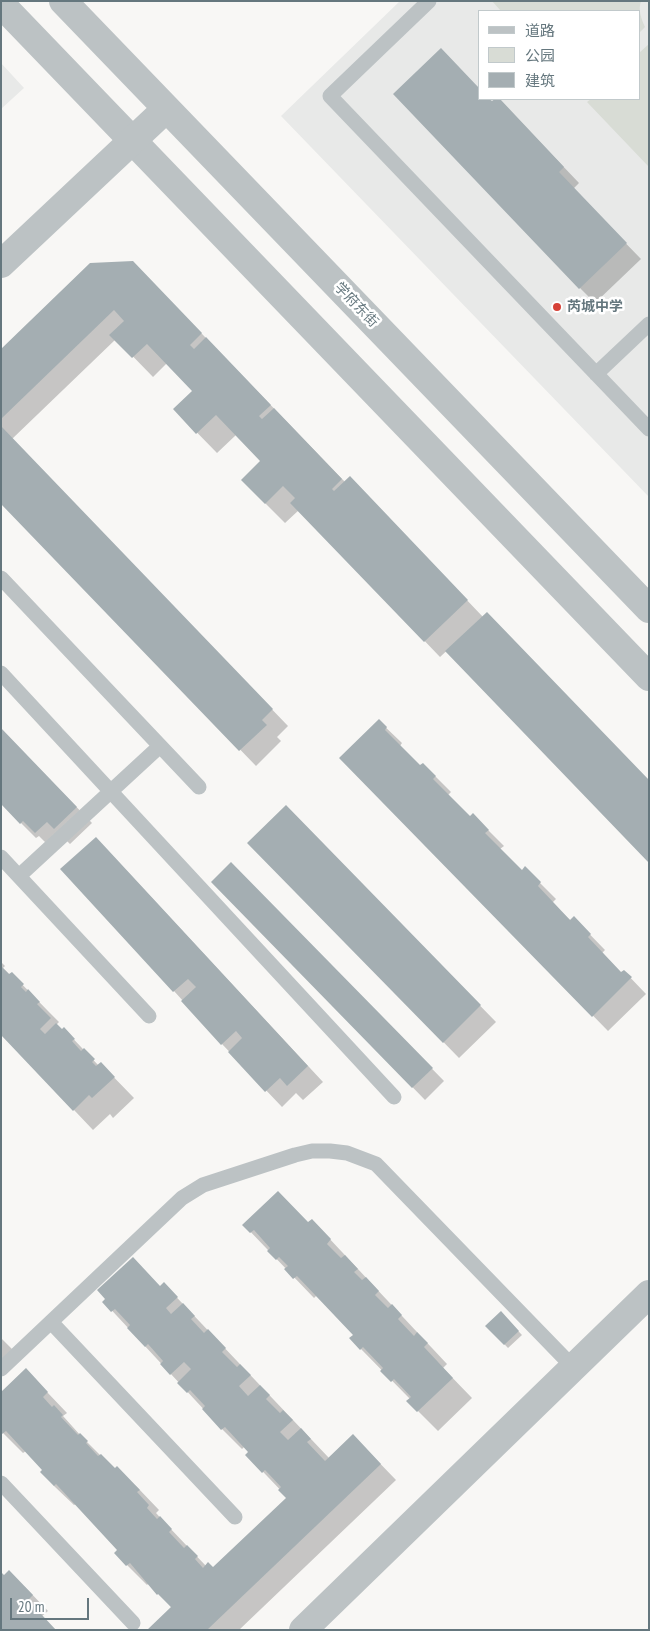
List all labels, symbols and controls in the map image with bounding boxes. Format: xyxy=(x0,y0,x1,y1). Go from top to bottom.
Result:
legend xyxy=(478,10,640,100)
text: 道路 xyxy=(525,21,555,40)
text: 公园 xyxy=(525,46,555,65)
text: 建筑 xyxy=(525,71,555,90)
street label: 学府东街 xyxy=(331,279,381,331)
place label: 芮城中学 xyxy=(567,299,623,315)
marker: 芮城中学 xyxy=(551,301,563,313)
scale bar xyxy=(12,1588,91,1620)
text: 20 m xyxy=(18,1597,44,1616)

